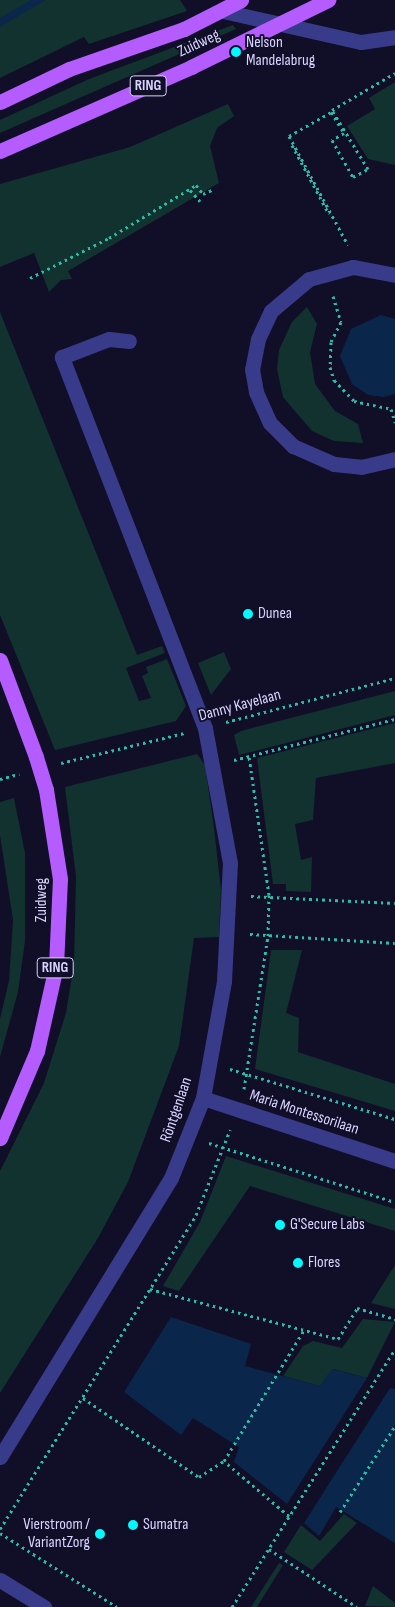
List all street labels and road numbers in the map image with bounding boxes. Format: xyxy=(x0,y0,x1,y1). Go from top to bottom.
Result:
street label: Zuidweg xyxy=(175,26,223,62)
road number: RING xyxy=(129,74,167,98)
street label: Danny Kayelaan xyxy=(197,686,283,726)
street label: Zuidweg xyxy=(32,878,52,922)
road number: RING xyxy=(36,956,74,980)
street label: Röntgenlaan xyxy=(157,1075,197,1145)
street label: Maria Montessorilaan xyxy=(247,1086,361,1140)

